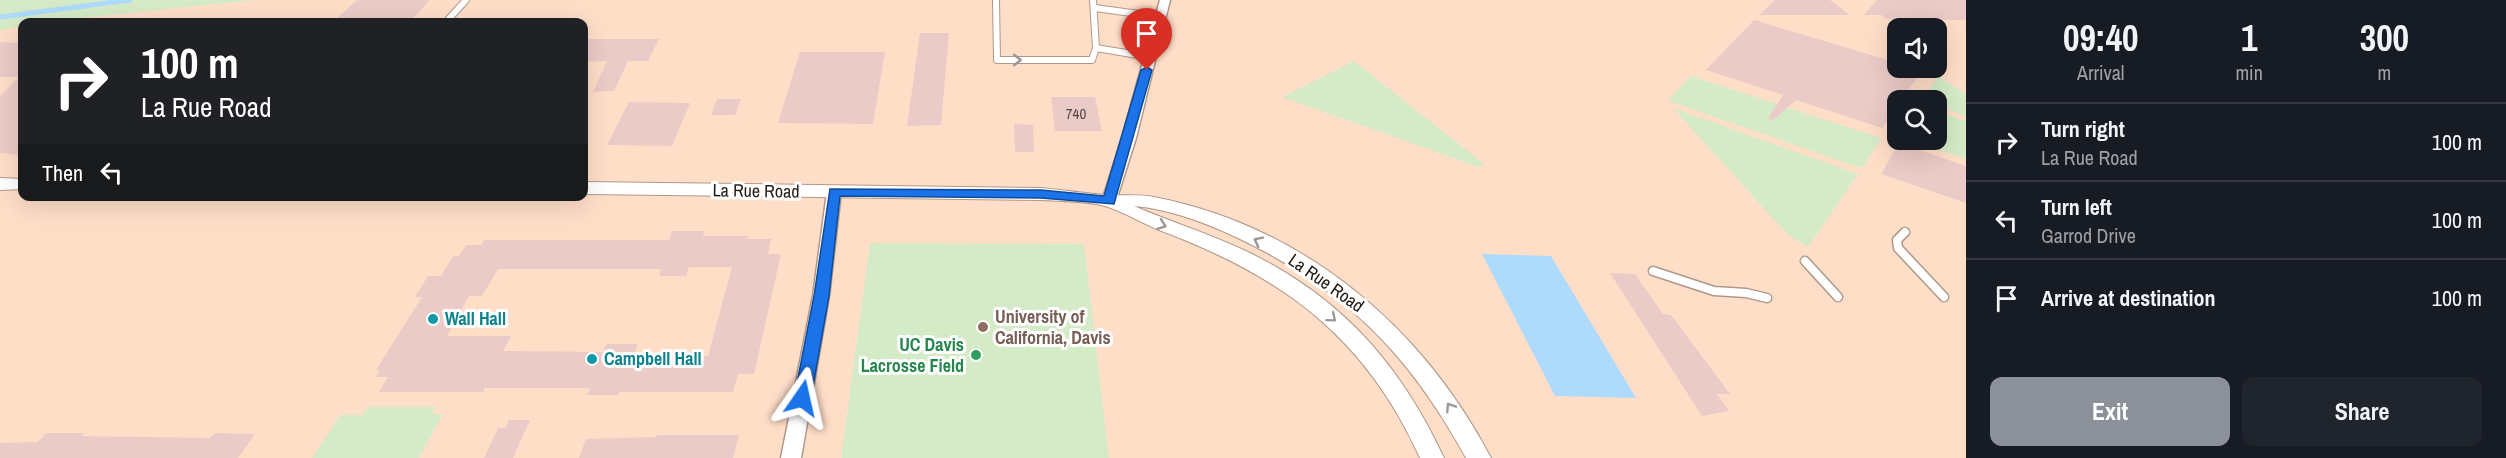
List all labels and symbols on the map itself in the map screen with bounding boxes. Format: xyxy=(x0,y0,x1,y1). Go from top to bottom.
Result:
pin xyxy=(1121,8,1172,70)
one-way arrow xyxy=(1012,54,1021,66)
house number: 740 xyxy=(1066,103,1086,124)
street label: La Rue Road xyxy=(712,177,800,204)
one-way arrow xyxy=(1156,217,1167,230)
one-way arrow xyxy=(1253,236,1264,248)
street label: La Rue Road xyxy=(1283,247,1369,318)
place label: University of California, Davis xyxy=(995,304,1111,350)
place label: Wall Hall xyxy=(445,306,506,331)
one-way arrow xyxy=(1325,310,1336,321)
marker: Wall Hall xyxy=(426,312,440,326)
marker: University of California, Davis xyxy=(976,320,990,334)
place label: UC Davis Lacrosse Field xyxy=(861,332,964,378)
place label: Campbell Hall xyxy=(604,346,702,371)
marker: UC Davis Lacrosse Field xyxy=(969,348,983,362)
marker: Campbell Hall xyxy=(585,352,599,366)
position arrow xyxy=(770,366,834,430)
one-way arrow xyxy=(1446,403,1458,413)

